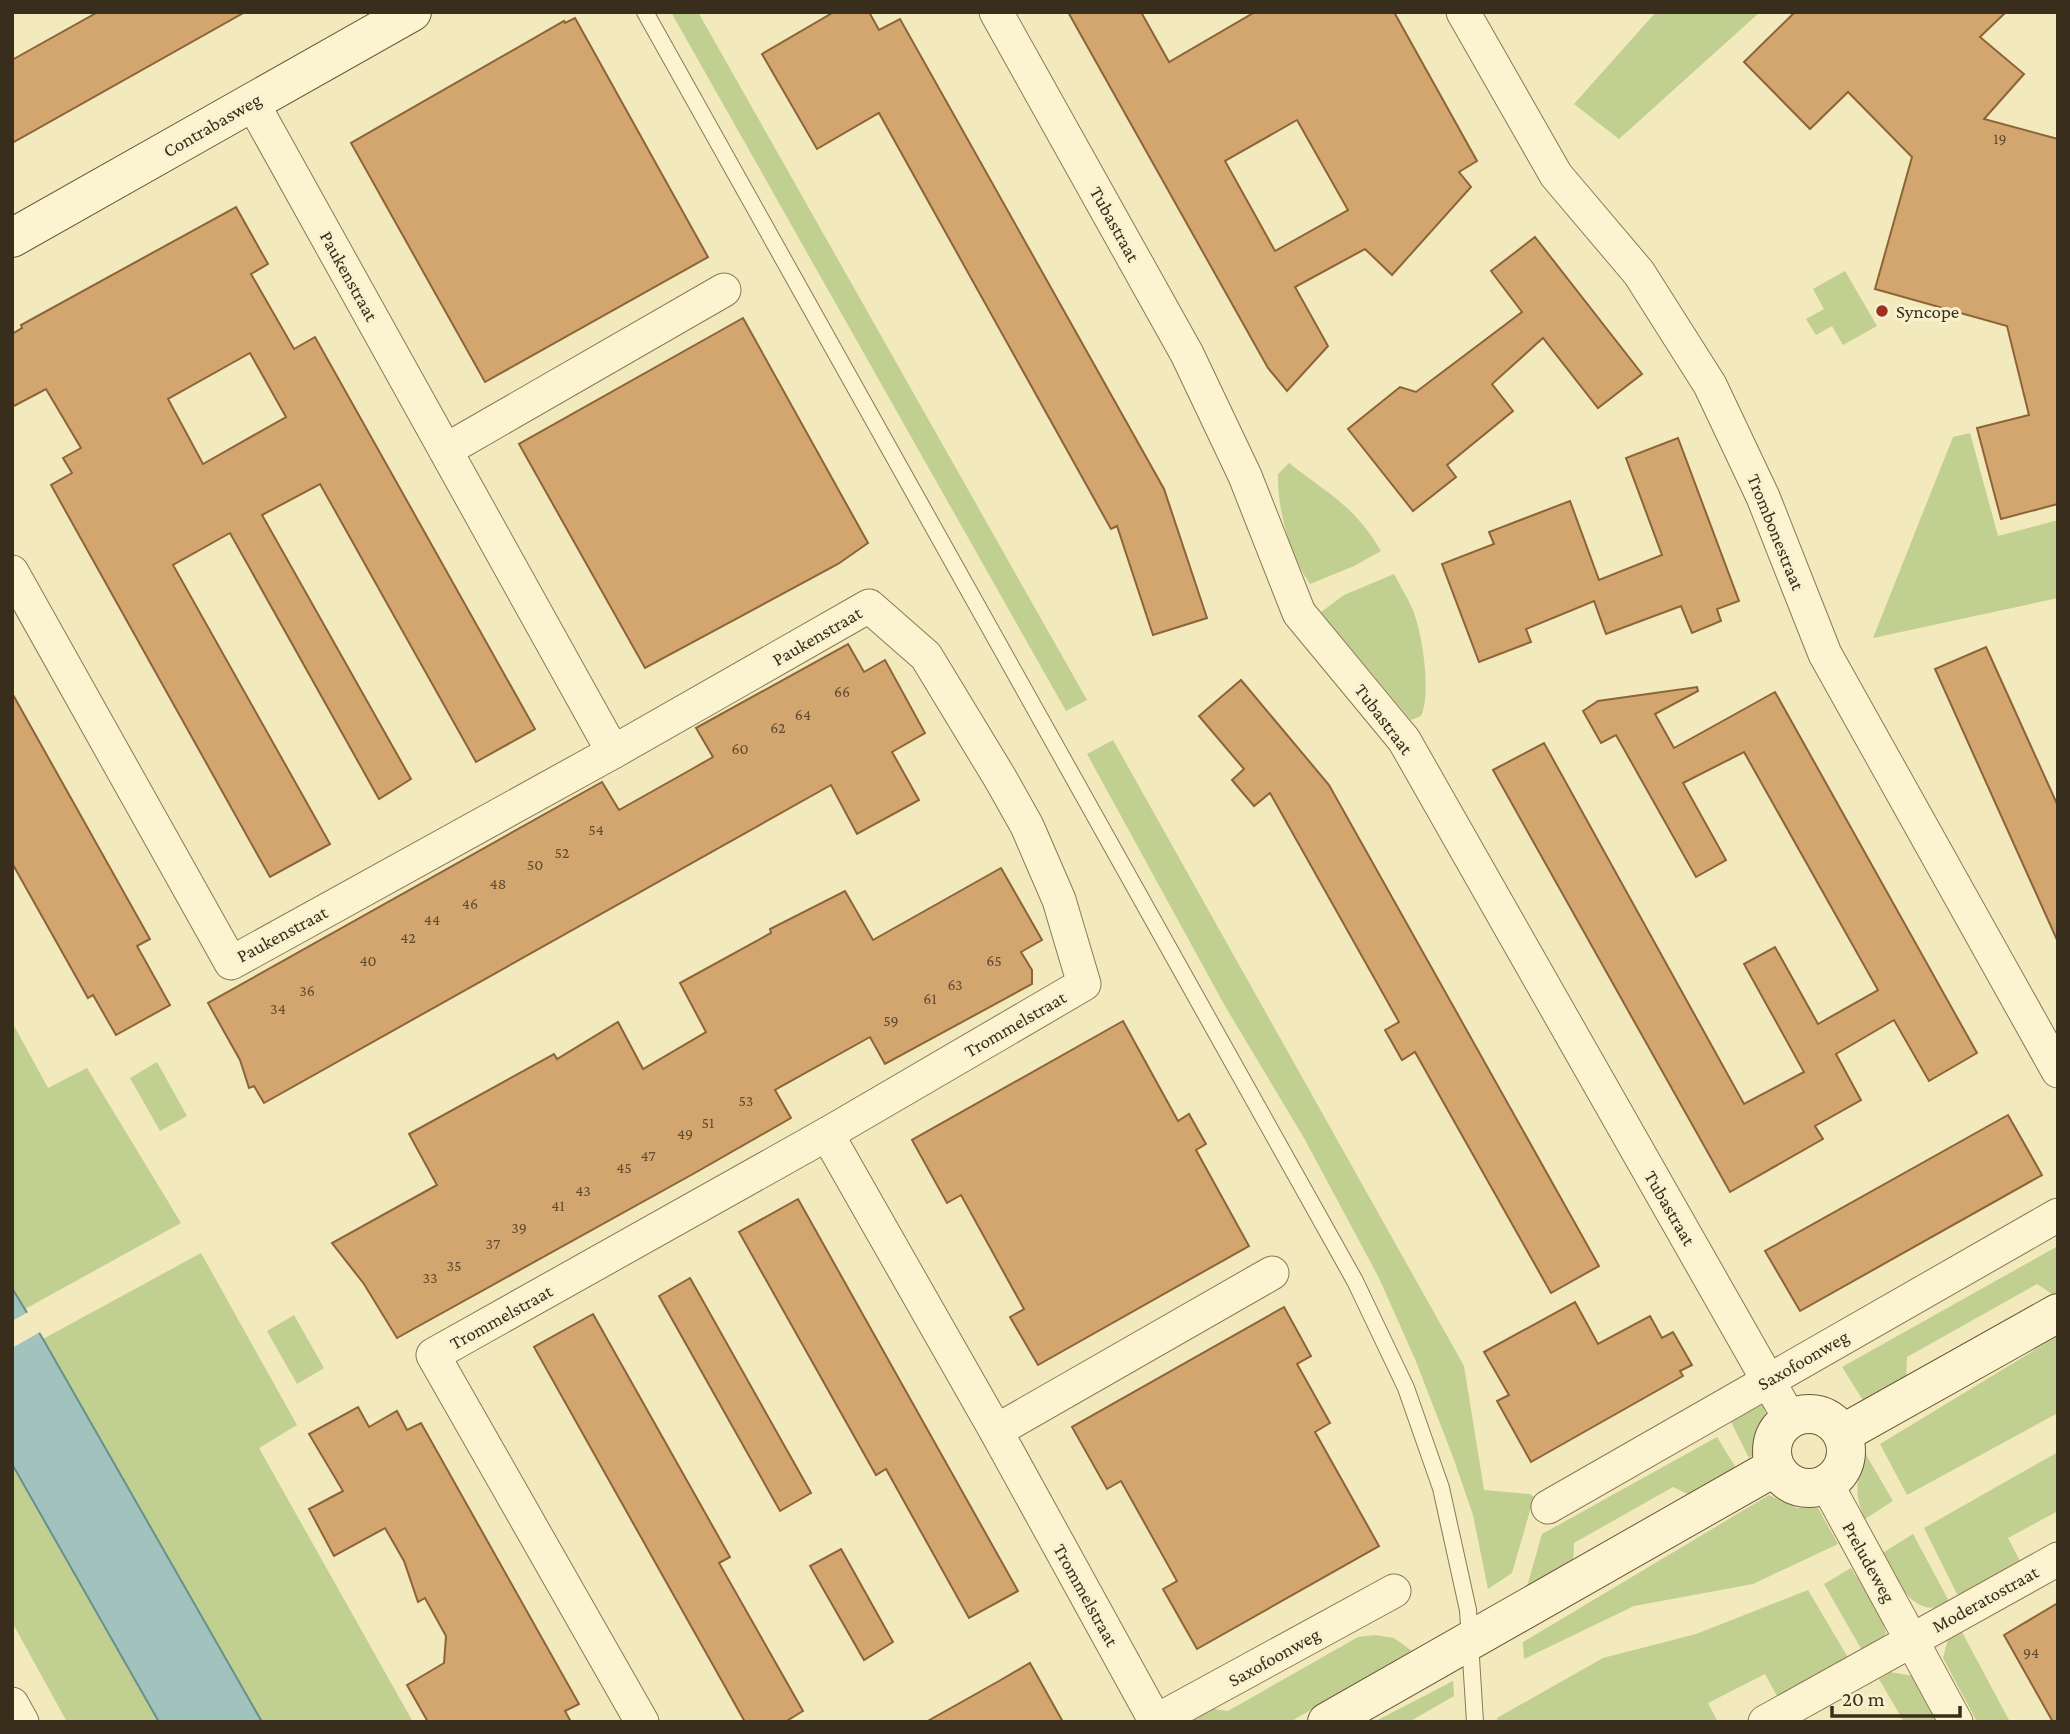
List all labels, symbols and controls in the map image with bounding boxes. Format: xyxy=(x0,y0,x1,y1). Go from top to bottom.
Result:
street label: Contrabasweg xyxy=(159,89,265,161)
house number: 19 xyxy=(1993,130,2007,147)
street label: Tubastraat xyxy=(1086,183,1145,266)
street label: Paukenstraat xyxy=(316,227,383,325)
place label: Syncope xyxy=(1896,301,1959,322)
marker: Syncope xyxy=(1874,303,1890,319)
street label: Trombonestraat xyxy=(1743,471,1809,594)
street label: Paukenstraat xyxy=(769,602,866,670)
street label: Tubastraat xyxy=(1351,680,1418,759)
house number: 66 xyxy=(834,683,850,700)
house number: 64 xyxy=(795,706,811,723)
house number: 62 xyxy=(770,719,786,736)
house number: 60 xyxy=(731,740,749,757)
house number: 54 xyxy=(588,821,604,838)
house number: 52 xyxy=(555,844,570,861)
house number: 50 xyxy=(527,856,543,873)
house number: 48 xyxy=(490,875,506,892)
house number: 46 xyxy=(462,895,478,912)
street label: Paukenstraat xyxy=(233,901,332,967)
house number: 44 xyxy=(424,911,440,928)
house number: 42 xyxy=(400,929,416,946)
house number: 40 xyxy=(359,952,377,969)
house number: 65 xyxy=(986,952,1002,969)
house number: 63 xyxy=(947,976,963,993)
house number: 36 xyxy=(299,982,315,999)
street label: Trommelstraat xyxy=(960,986,1070,1062)
house number: 61 xyxy=(923,990,937,1007)
house number: 34 xyxy=(270,1000,286,1017)
house number: 59 xyxy=(883,1012,899,1029)
house number: 53 xyxy=(739,1092,753,1109)
house number: 51 xyxy=(702,1114,714,1131)
house number: 49 xyxy=(677,1125,693,1142)
house number: 47 xyxy=(640,1147,656,1164)
house number: 45 xyxy=(616,1159,632,1176)
street label: Tubastraat xyxy=(1640,1167,1700,1250)
house number: 43 xyxy=(575,1182,591,1199)
house number: 41 xyxy=(551,1197,565,1214)
house number: 39 xyxy=(511,1219,527,1236)
house number: 37 xyxy=(486,1235,501,1252)
house number: 35 xyxy=(446,1257,462,1274)
house number: 33 xyxy=(422,1269,438,1286)
street label: Trommelstraat xyxy=(446,1280,557,1354)
street label: Saxofoonweg xyxy=(1754,1326,1852,1394)
street label: Preludeweg xyxy=(1838,1518,1900,1606)
street label: Trommelstraat xyxy=(1049,1540,1123,1651)
street label: Moderatostraat xyxy=(1928,1561,2042,1637)
street label: Saxofoonweg xyxy=(1224,1623,1324,1691)
house number: 94 xyxy=(2023,1644,2039,1661)
scale bar xyxy=(1832,1674,1960,1718)
text: 20 m xyxy=(1842,1687,1885,1711)

